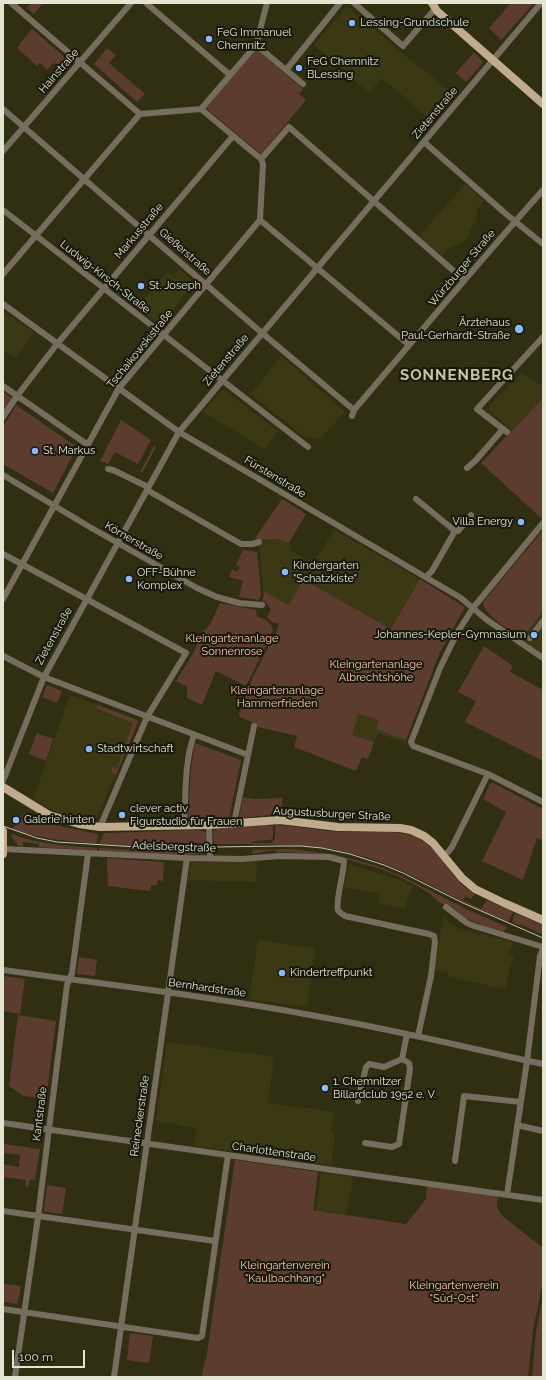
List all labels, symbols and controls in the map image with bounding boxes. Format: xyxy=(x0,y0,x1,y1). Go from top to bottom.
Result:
place label: Lessing-Grundschule xyxy=(360,16,469,30)
marker: Lessing-Grundschule xyxy=(347,18,357,28)
place label: FeG Immanuel Chemnitz xyxy=(217,26,292,52)
marker: FeG Immanuel Chemnitz xyxy=(204,34,214,44)
street label: Hainstraße xyxy=(36,46,82,96)
place label: FeG Chemnitz BLessing xyxy=(307,55,379,81)
marker: FeG Chemnitz BLessing xyxy=(294,63,304,73)
street label: Zietenstraße xyxy=(410,84,460,142)
street label: Markusstraße xyxy=(112,201,166,261)
street label: Gießerstraße xyxy=(156,226,214,278)
street label: Würzburger Straße xyxy=(426,227,498,309)
street label: Ludwig-Kirsch-Straße xyxy=(57,238,153,316)
place label: St. Joseph xyxy=(149,279,201,293)
marker: St. Joseph xyxy=(136,281,146,291)
street label: Tschaikowskistraße xyxy=(104,307,176,391)
place label: Ärztehaus Paul-Gerhardt-Straße xyxy=(401,316,510,342)
marker: Ärztehaus Paul-Gerhardt-Straße xyxy=(513,323,525,335)
street label: Zietenstraße xyxy=(201,331,251,389)
district label: SONNENBERG xyxy=(400,366,514,384)
place label: St. Markus xyxy=(43,444,95,458)
marker: St. Markus xyxy=(30,446,40,456)
street label: Fürstenstraße xyxy=(242,453,308,501)
place label: Villa Energy xyxy=(452,515,513,529)
marker: Villa Energy xyxy=(516,517,526,527)
street label: Körnerstraße xyxy=(102,519,166,563)
place label: Kindergarten "Schatzkiste" xyxy=(293,559,359,585)
place label: OFF-Bühne Komplex xyxy=(137,566,196,592)
marker: Kindergarten "Schatzkiste" xyxy=(280,567,290,577)
marker: OFF-Bühne Komplex xyxy=(124,574,134,584)
street label: Zietenstraße xyxy=(33,605,75,667)
place label: Johannes-Kepler-Gymnasium xyxy=(374,628,526,642)
marker: Johannes-Kepler-Gymnasium xyxy=(529,630,539,640)
park label: Kleingartenanlage Sonnenrose xyxy=(185,632,279,658)
park label: Kleingartenanlage Albrechtshöhe xyxy=(329,658,423,684)
park label: Kleingartenanlage Hammerfrieden xyxy=(230,684,324,710)
place label: Stadtwirtschaft xyxy=(97,742,174,756)
marker: Stadtwirtschaft xyxy=(84,744,94,754)
place label: clever activ Figurstudio für Frauen xyxy=(130,802,242,828)
street label: Augustusburger Straße xyxy=(273,804,391,824)
marker: clever activ Figurstudio für Frauen xyxy=(117,810,127,820)
place label: Galerie hinten xyxy=(24,813,94,827)
marker: Galerie hinten xyxy=(11,815,21,825)
street label: Adelsbergstraße xyxy=(132,839,216,855)
place label: Kindertreffpunkt xyxy=(290,966,372,980)
marker: Kindertreffpunkt xyxy=(277,968,287,978)
street label: Bernhardstraße xyxy=(167,976,247,1000)
street label: Reineckerstraße xyxy=(128,1074,152,1158)
place label: 1. Chemnitzer Billardclub 1952 e. V. xyxy=(333,1075,436,1101)
marker: 1. Chemnitzer Billardclub 1952 e. V. xyxy=(320,1083,330,1093)
street label: Kantstraße xyxy=(30,1086,50,1142)
street label: Charlottenstraße xyxy=(231,1140,317,1164)
park label: Kleingartenverein "Kaulbachhang" xyxy=(240,1259,330,1285)
park label: Kleingartenverein "Süd-Ost" xyxy=(409,1279,499,1305)
scale bar xyxy=(14,1342,87,1368)
text: 100 m xyxy=(19,1350,53,1364)

